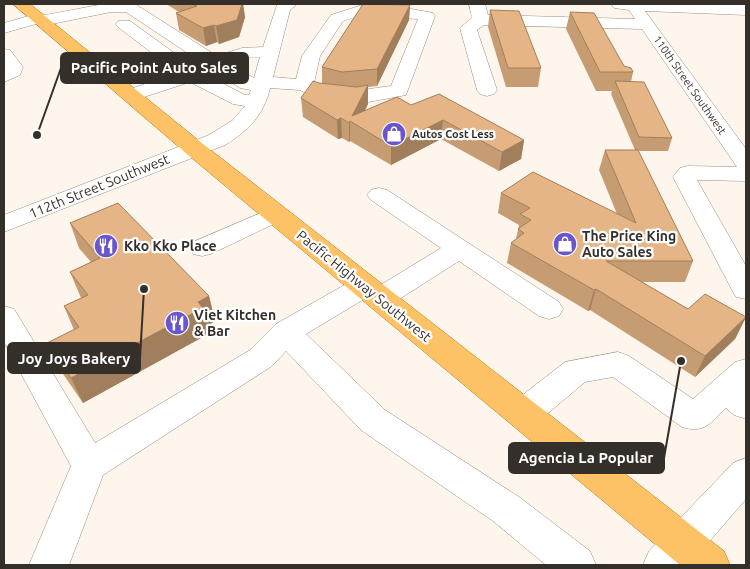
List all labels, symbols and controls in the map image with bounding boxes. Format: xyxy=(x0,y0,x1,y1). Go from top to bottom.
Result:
street label: 110th Street Southwest xyxy=(651,33,729,137)
callout: Pacific Point Auto Sales xyxy=(61,53,248,83)
text: Pacific Point Auto Sales xyxy=(71,59,237,76)
shop icon: Autos Cost Less xyxy=(381,121,407,147)
place label: Autos Cost Less xyxy=(412,128,494,140)
street label: 112th Street Southwest xyxy=(27,150,172,221)
street label: Pacific Highway Southwest xyxy=(294,227,435,345)
place label: The Price King Auto Sales xyxy=(582,228,676,260)
shop icon: The Price King Auto Sales xyxy=(552,231,578,257)
restaurant icon: Kko Kko Place xyxy=(93,233,119,259)
place label: Kko Kko Place xyxy=(124,238,216,254)
place label: Viet Kitchen & Bar xyxy=(194,307,276,339)
restaurant icon: Viet Kitchen & Bar xyxy=(164,310,190,336)
callout: Joy Joys Bakery xyxy=(8,343,140,373)
text: Joy Joys Bakery xyxy=(18,350,130,367)
callout: Agencia La Popular xyxy=(509,443,664,473)
text: Agencia La Popular xyxy=(518,449,654,466)

